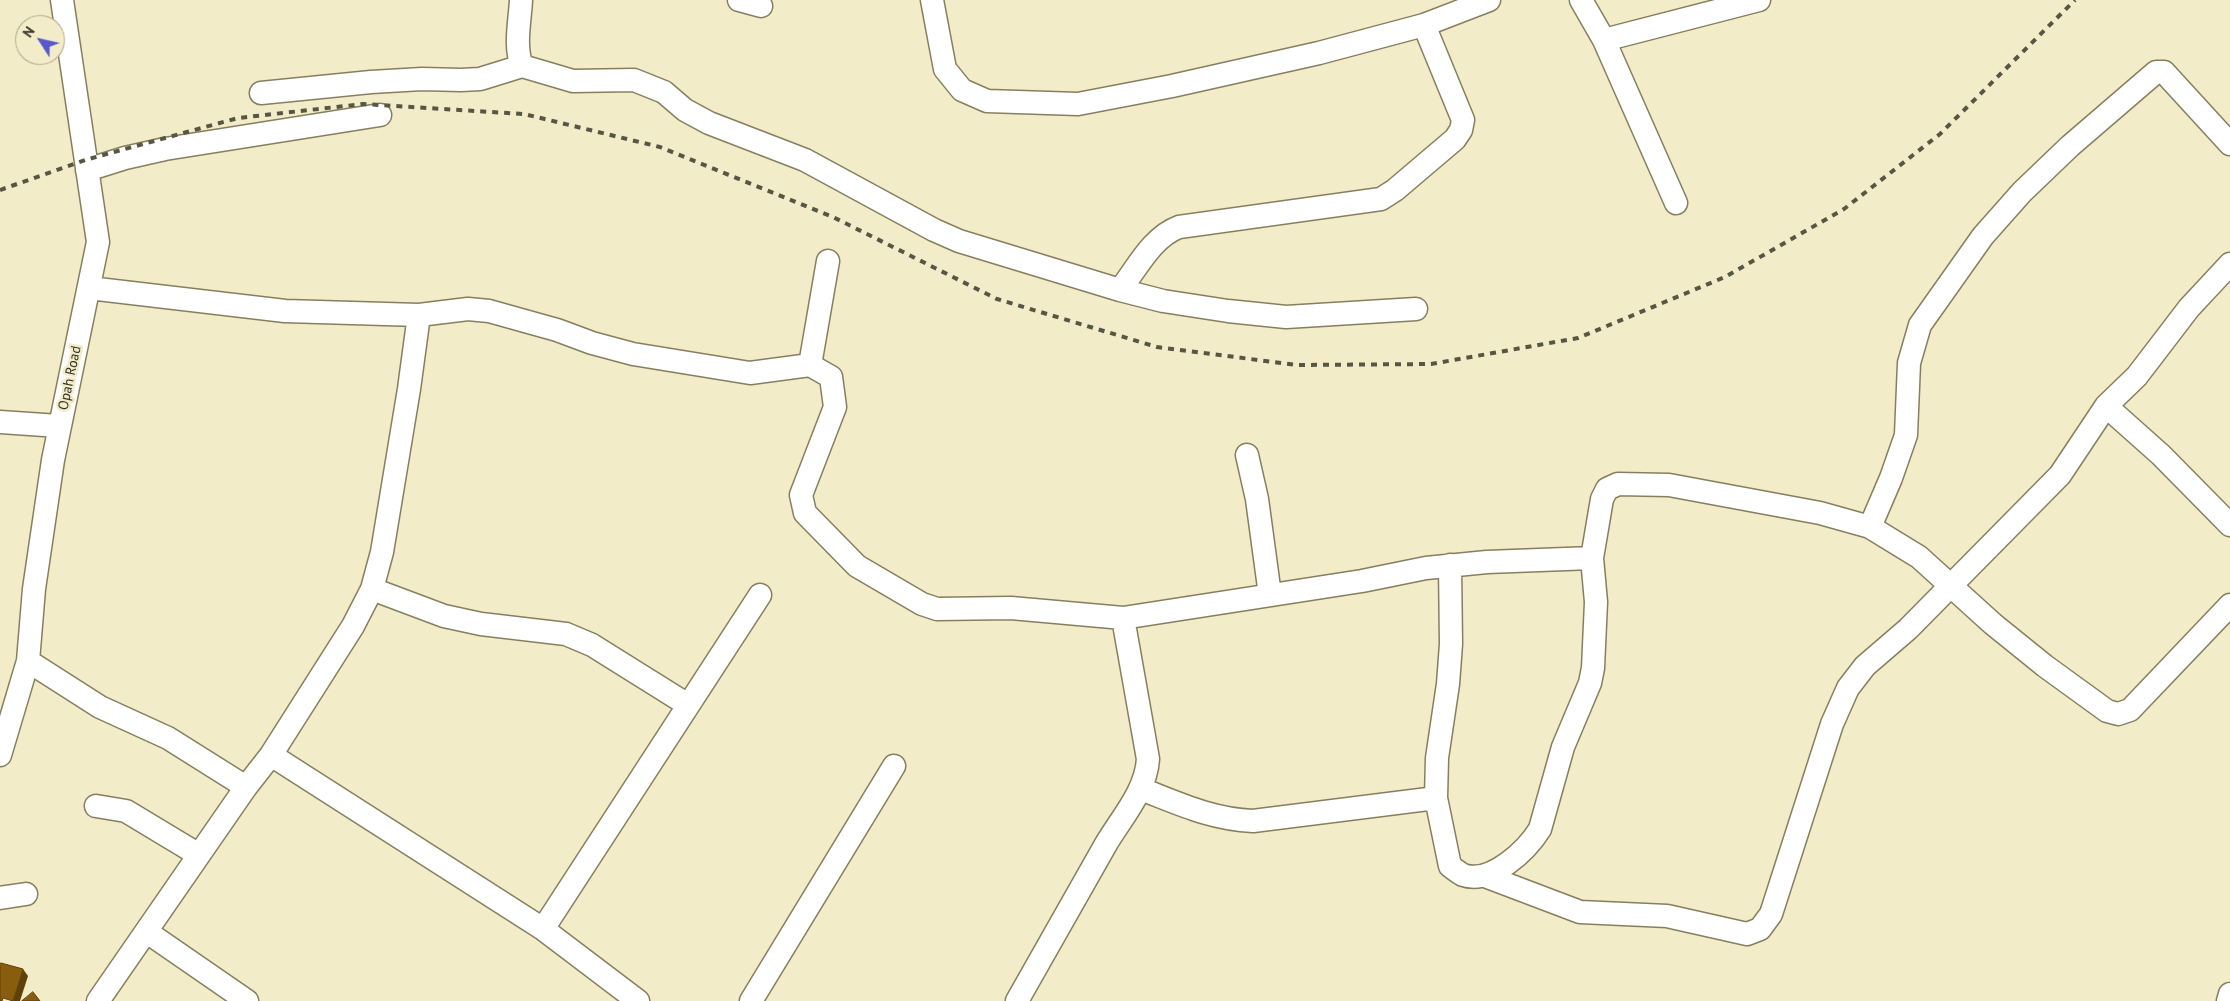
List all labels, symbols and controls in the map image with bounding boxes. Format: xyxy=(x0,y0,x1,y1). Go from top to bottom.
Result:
north arrow xyxy=(15,15,65,65)
text: N xyxy=(19,23,39,41)
street label: Opah Road xyxy=(55,344,85,412)

